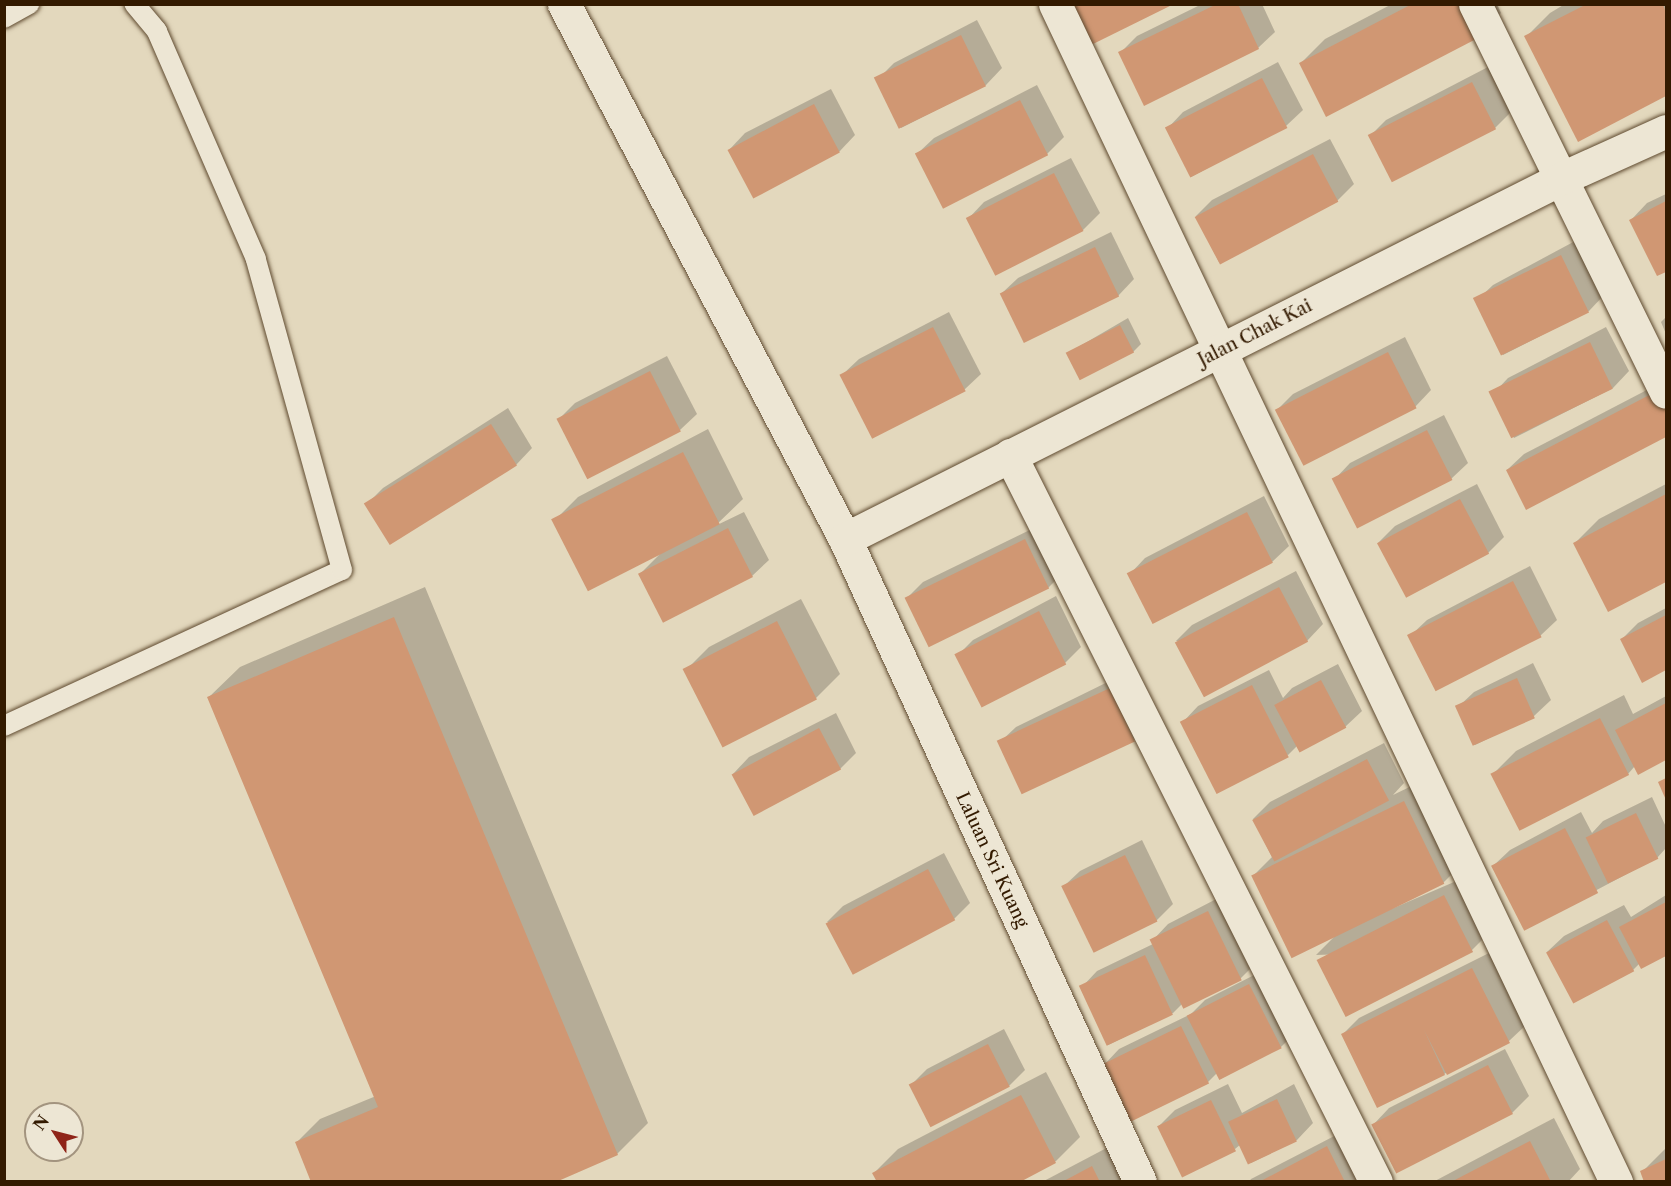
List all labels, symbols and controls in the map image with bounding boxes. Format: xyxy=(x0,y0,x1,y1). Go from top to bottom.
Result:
street label: Jalan Chak Kai xyxy=(1194,295,1316,371)
street label: Laluan Sri Kuang xyxy=(951,789,1033,931)
north arrow xyxy=(24,1102,84,1162)
text: N xyxy=(29,1111,53,1134)

